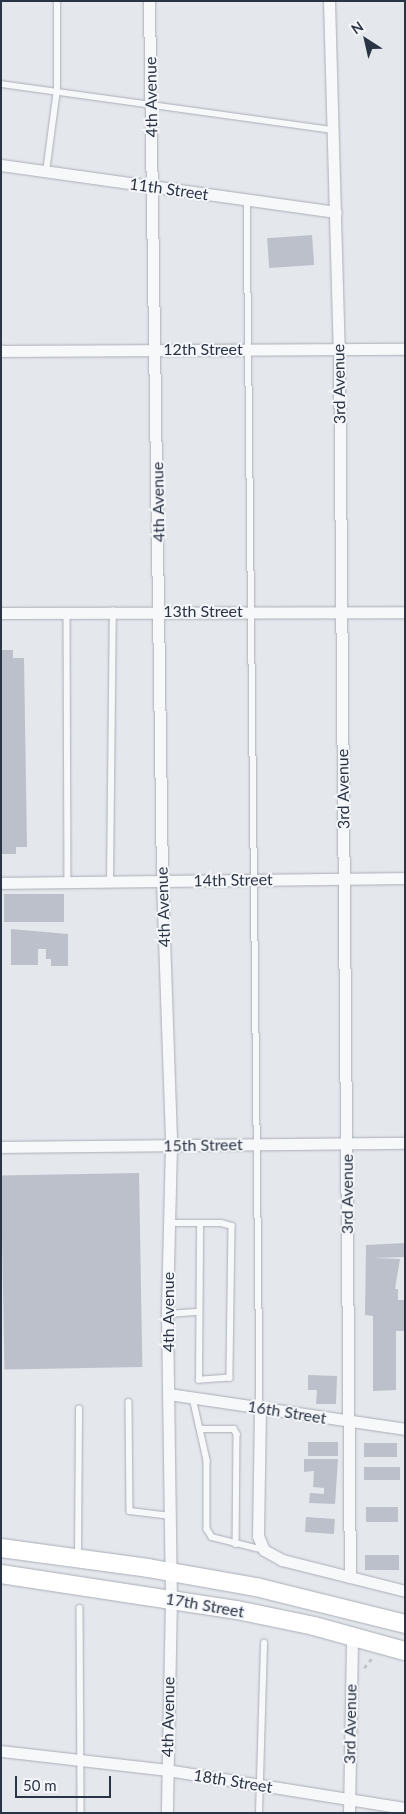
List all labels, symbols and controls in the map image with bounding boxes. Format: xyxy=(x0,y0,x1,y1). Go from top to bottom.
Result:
north arrow xyxy=(341,15,391,65)
text: N xyxy=(348,17,366,37)
street label: 4th Avenue xyxy=(141,56,161,138)
street label: 11th Street xyxy=(128,174,210,204)
street label: 12th Street xyxy=(163,339,243,359)
street label: 3rd Avenue xyxy=(329,343,349,425)
street label: 4th Avenue xyxy=(148,461,168,543)
street label: 13th Street xyxy=(163,601,243,621)
street label: 3rd Avenue xyxy=(333,748,353,830)
street label: 4th Avenue xyxy=(152,866,174,948)
street label: 14th Street xyxy=(193,870,273,890)
street label: 15th Street xyxy=(163,1135,243,1155)
street label: 3rd Avenue xyxy=(337,1154,357,1234)
street label: 4th Avenue xyxy=(158,1271,178,1353)
street label: 16th Street xyxy=(246,1396,328,1428)
street label: 17th Street xyxy=(164,1589,246,1621)
street label: 4th Avenue xyxy=(158,1676,178,1758)
street label: 3rd Avenue xyxy=(340,1683,360,1765)
street label: 18th Street xyxy=(192,1765,274,1797)
scale bar xyxy=(18,1766,114,1798)
text: 50 m xyxy=(23,1776,57,1794)

